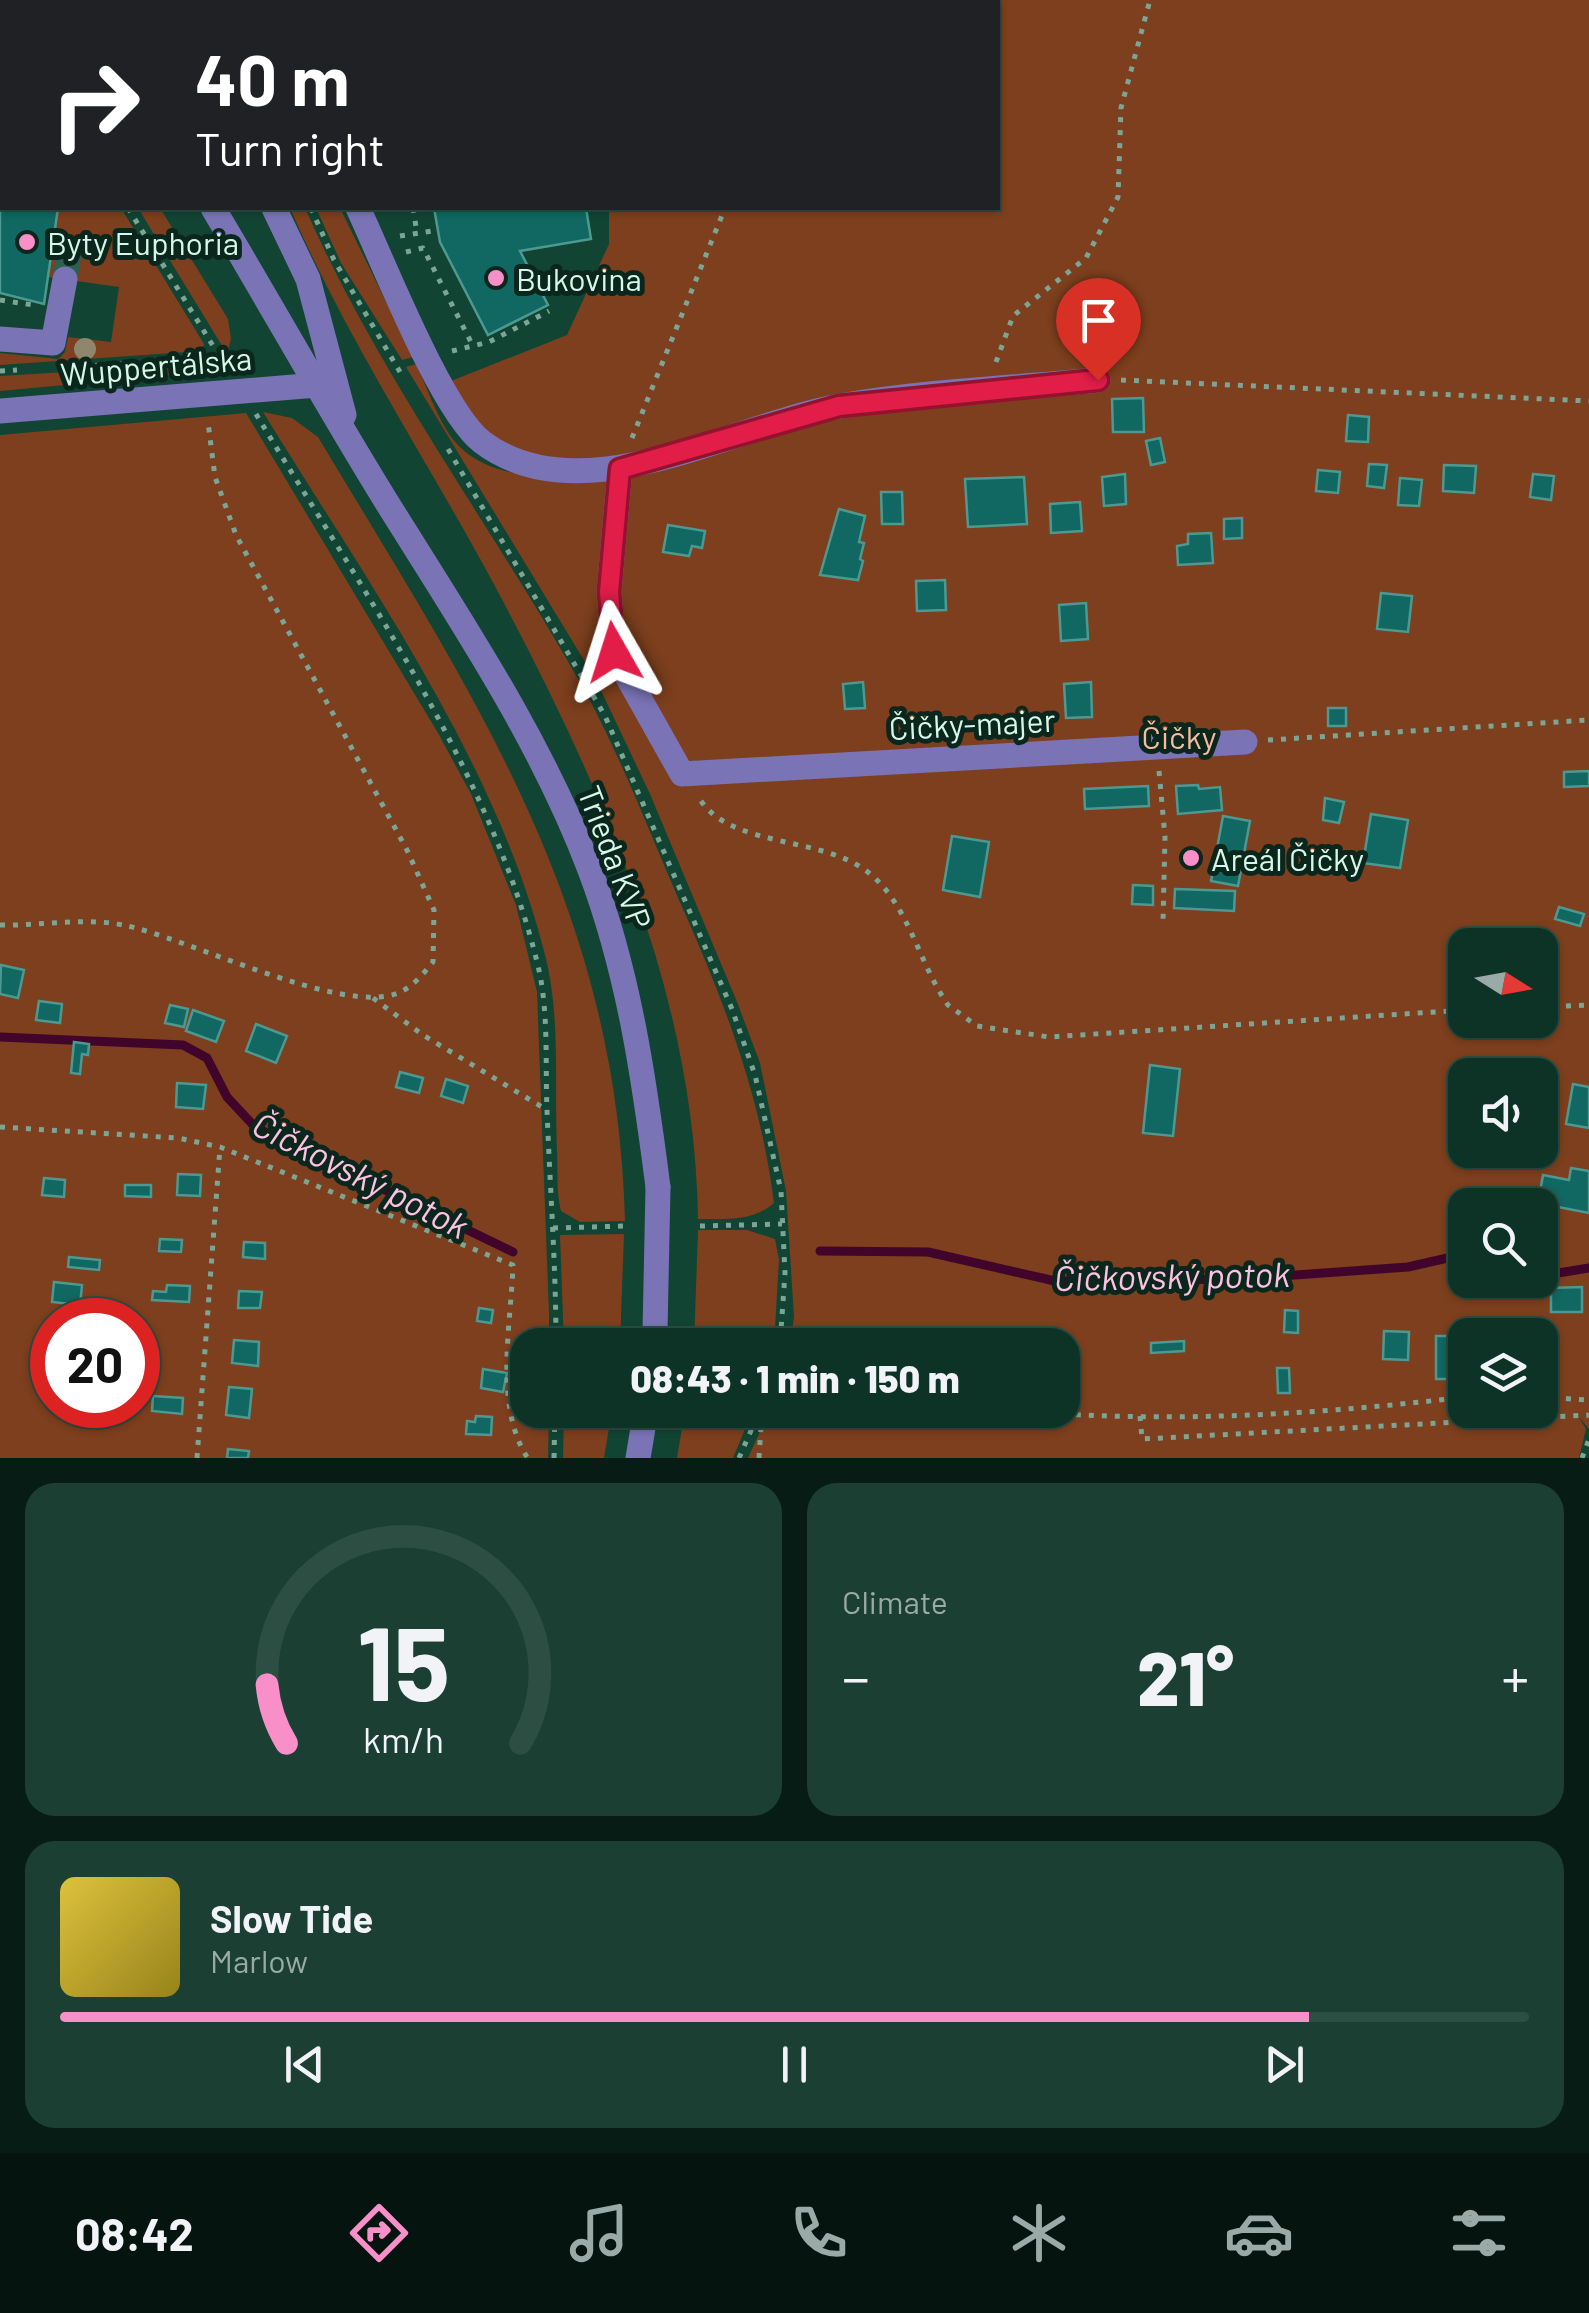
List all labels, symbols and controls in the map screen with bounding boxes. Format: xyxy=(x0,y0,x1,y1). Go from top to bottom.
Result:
text: 40 m xyxy=(195,36,350,120)
icon: right xyxy=(30,40,160,170)
text: Turn right xyxy=(195,121,385,175)
place label: Byty Euphoria xyxy=(47,223,239,261)
marker: Byty Euphoria xyxy=(16,231,38,253)
place label: Bukovina xyxy=(516,259,642,297)
marker: Bukovina xyxy=(485,267,507,289)
pin xyxy=(1056,278,1141,381)
icon: arrive xyxy=(1071,293,1126,348)
street label: Wuppertálska xyxy=(59,338,253,392)
position arrow xyxy=(562,600,666,704)
street label: Čičky-majer xyxy=(888,700,1056,746)
park label: Čičky xyxy=(1141,717,1217,755)
street label: Trieda KVP xyxy=(571,780,661,934)
place label: Areál Čičky xyxy=(1211,839,1364,877)
marker: Areál Čičky xyxy=(1180,847,1202,869)
north arrow xyxy=(1448,928,1558,1038)
map controls xyxy=(1448,928,1558,1428)
button: sound xyxy=(1448,1058,1558,1168)
water label: Čičkovský potok xyxy=(246,1102,476,1246)
button: search xyxy=(1448,1188,1558,1298)
water label: Čičkovský potok xyxy=(1054,1252,1290,1298)
speed limit sign: 20 xyxy=(30,1298,160,1428)
button: layers xyxy=(1448,1318,1558,1428)
text: 08:43 · 1 min · 150 m xyxy=(630,1355,960,1401)
text: Climate xyxy=(842,1582,948,1620)
text: 15 xyxy=(357,1597,450,1722)
text: 21° xyxy=(1137,1631,1234,1721)
text: − xyxy=(842,1643,870,1709)
text: + xyxy=(1501,1643,1529,1709)
text: km/h xyxy=(363,1717,444,1760)
text: Slow Tide xyxy=(210,1895,373,1941)
text: Marlow xyxy=(210,1941,308,1979)
icon: previous xyxy=(277,2037,332,2092)
icon: pause xyxy=(767,2037,822,2092)
icon: next xyxy=(1257,2037,1312,2092)
icon: directions xyxy=(344,2198,414,2268)
icon: music xyxy=(564,2198,634,2268)
icon: phone xyxy=(784,2198,854,2268)
icon: climate xyxy=(1004,2198,1074,2268)
icon: car xyxy=(1224,2198,1294,2268)
icon: filters xyxy=(1444,2198,1514,2268)
text: 08:42 xyxy=(75,2206,194,2260)

